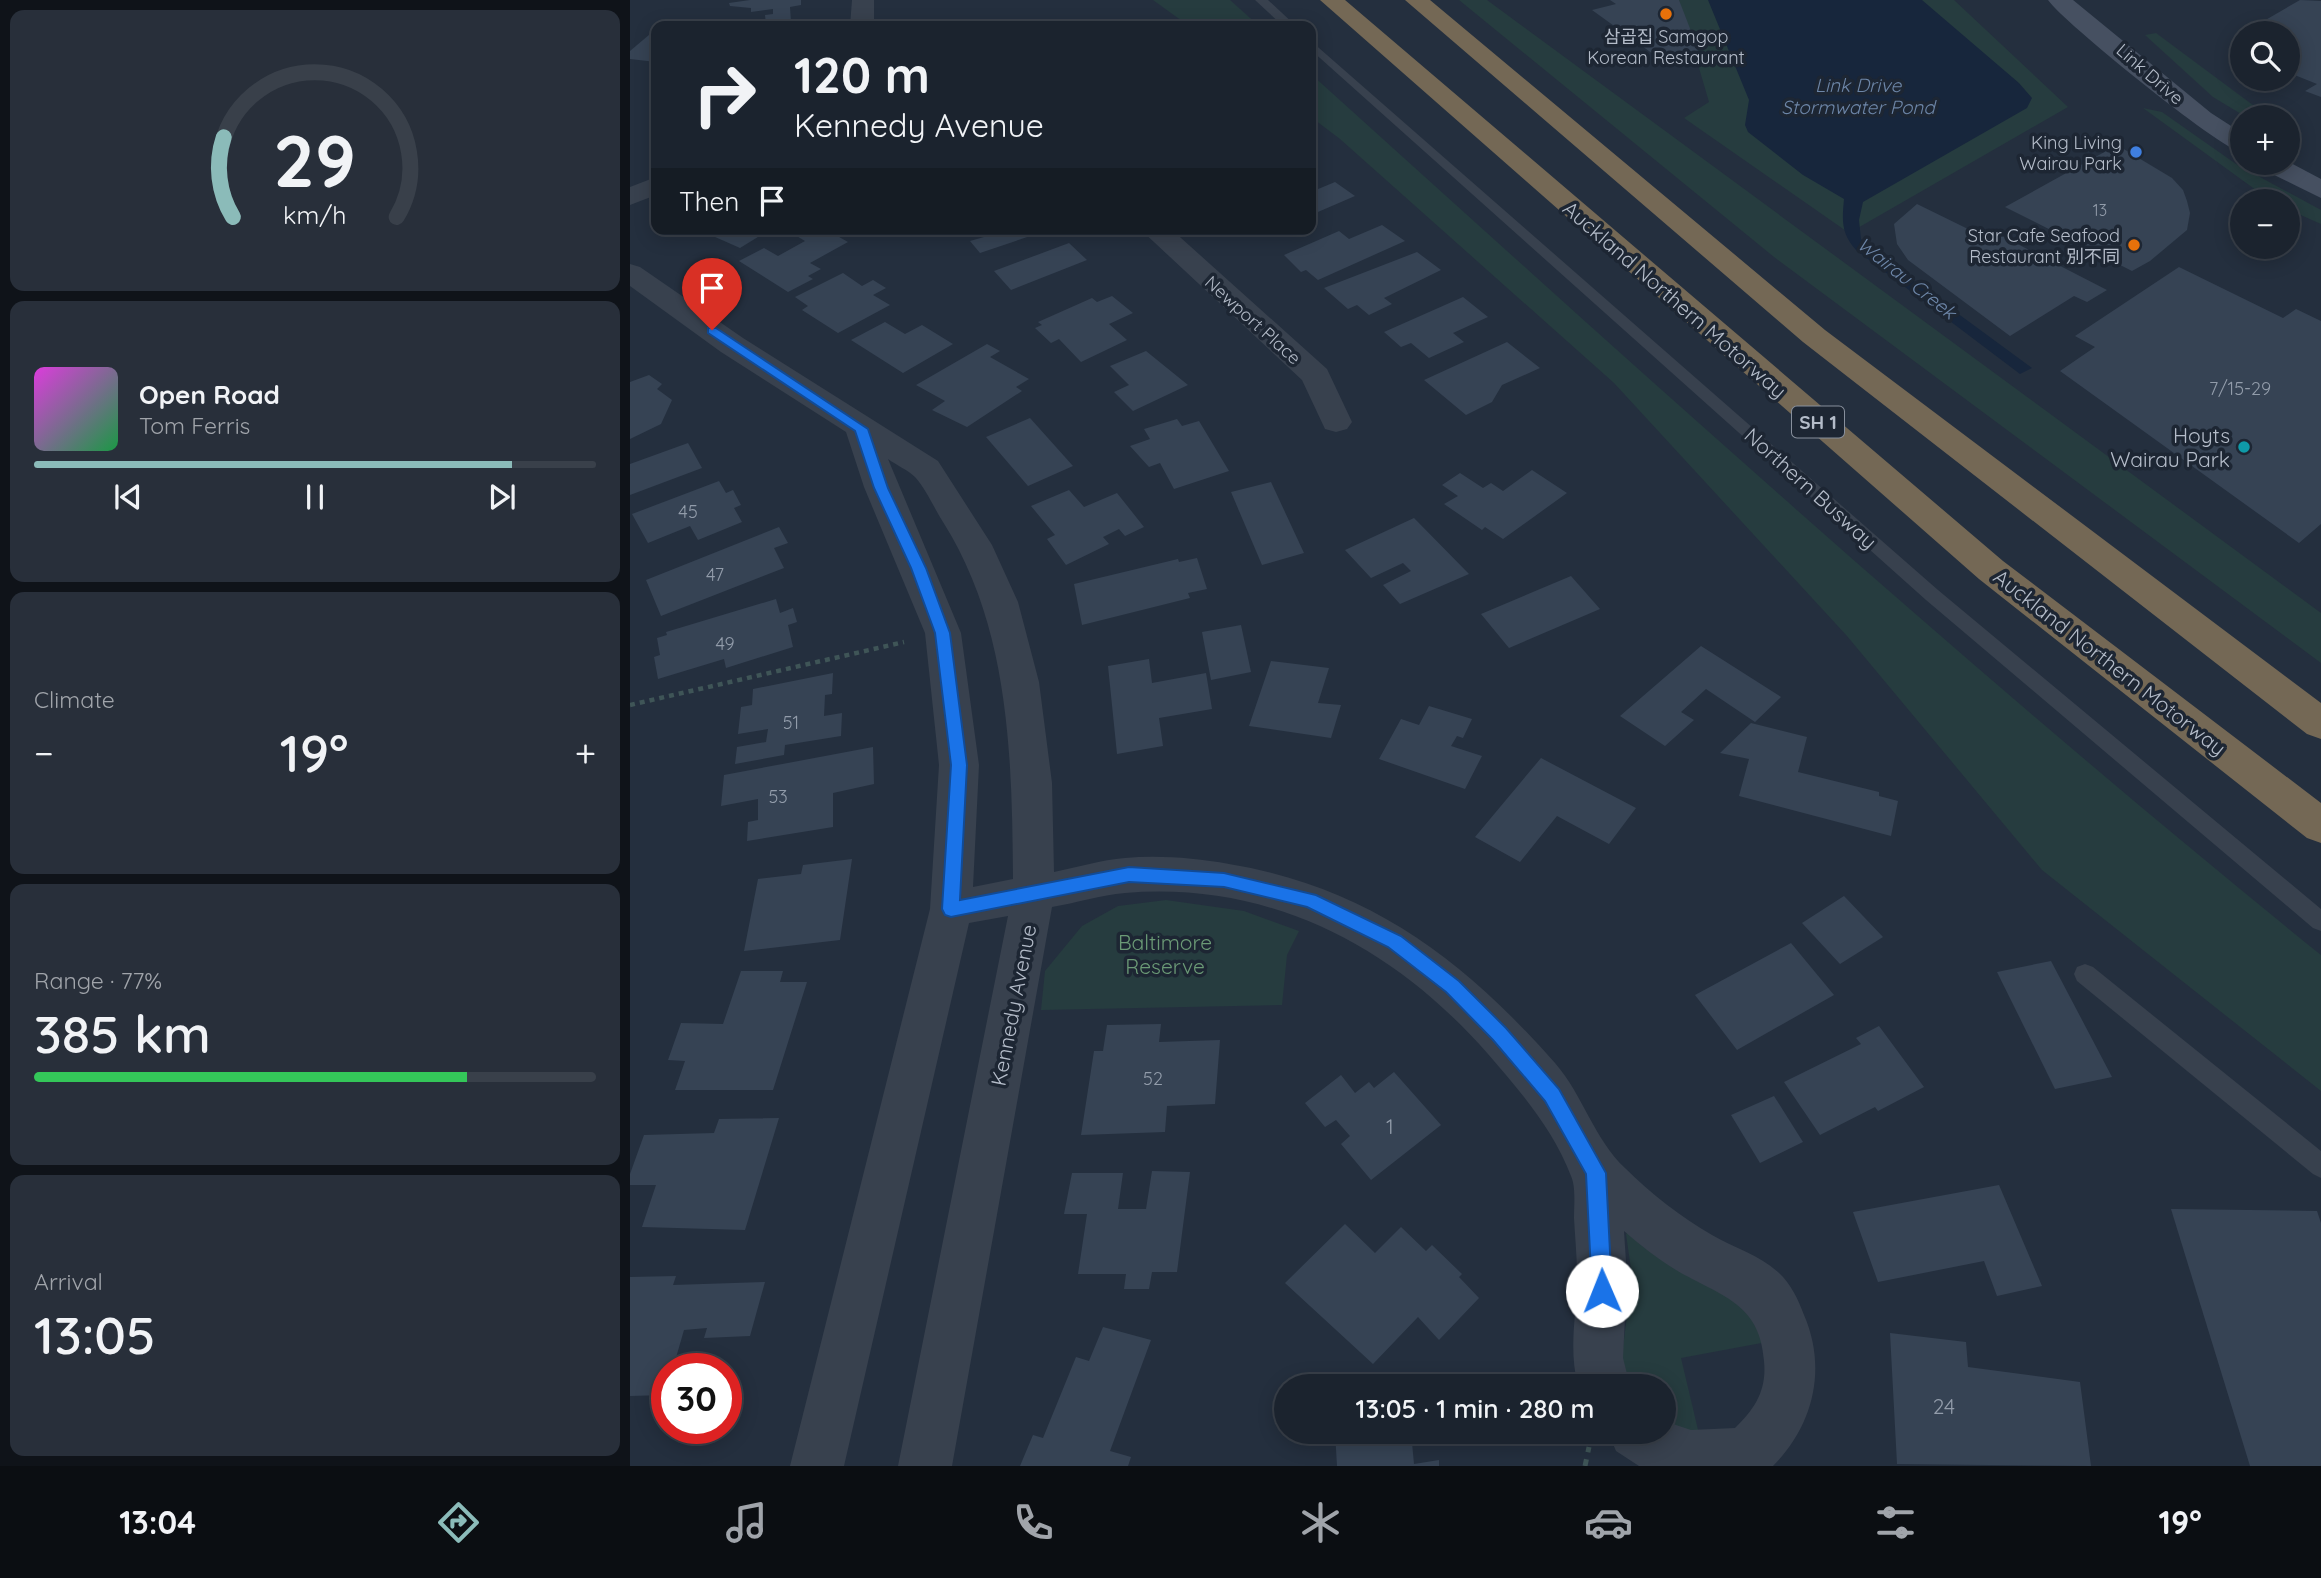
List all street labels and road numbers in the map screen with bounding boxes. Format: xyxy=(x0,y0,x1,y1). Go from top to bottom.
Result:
street label: Link Drive xyxy=(2112,39,2188,109)
street label: Auckland Northern Motorway xyxy=(1558,195,1792,403)
street label: Newport Place xyxy=(1200,271,1306,369)
road number: SH 1 xyxy=(1792,406,1844,438)
street label: Northern Busway xyxy=(1740,422,1882,554)
street label: Auckland Northern Motorway xyxy=(1989,563,2231,761)
street label: Kennedy Avenue xyxy=(985,922,1041,1088)

